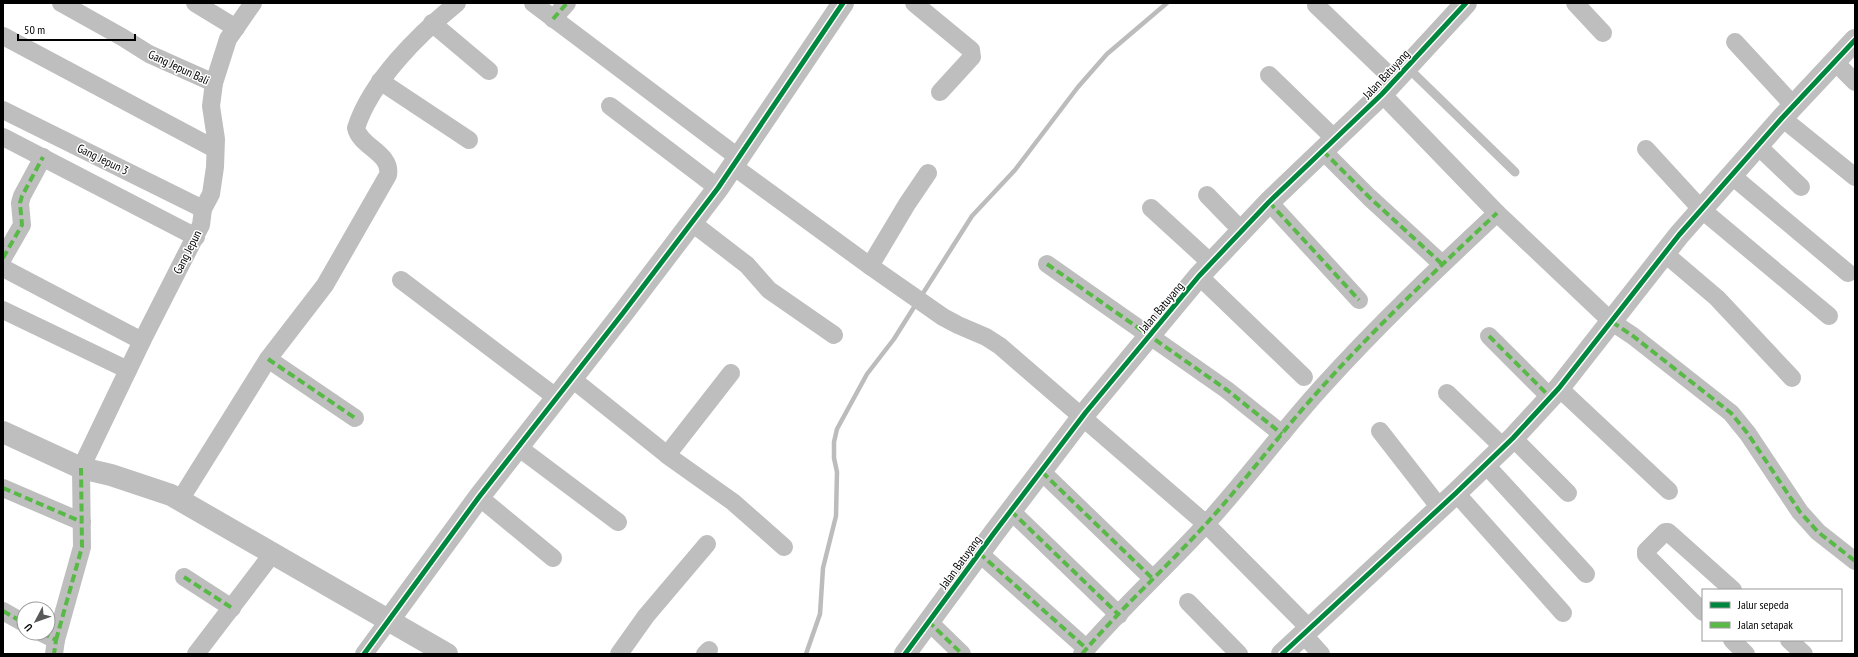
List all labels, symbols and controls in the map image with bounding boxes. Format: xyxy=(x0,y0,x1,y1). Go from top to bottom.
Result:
scale bar xyxy=(18,16,135,42)
text: 50 m xyxy=(24,22,45,37)
street label: Gang Jepun Bali xyxy=(146,46,212,88)
street label: Jalan Batuyang xyxy=(1359,46,1413,102)
street label: Gang Jepun 3 xyxy=(75,140,131,178)
street label: Gang Jepun xyxy=(170,228,204,276)
street label: Jalan Batuyang xyxy=(1135,278,1187,336)
street label: Jalan Batuyang xyxy=(935,533,984,592)
legend xyxy=(1702,589,1842,641)
text: Jalur sepeda xyxy=(1737,597,1789,612)
north arrow xyxy=(16,601,56,641)
text: Jalan setapak xyxy=(1737,617,1793,632)
text: U xyxy=(21,621,36,634)

